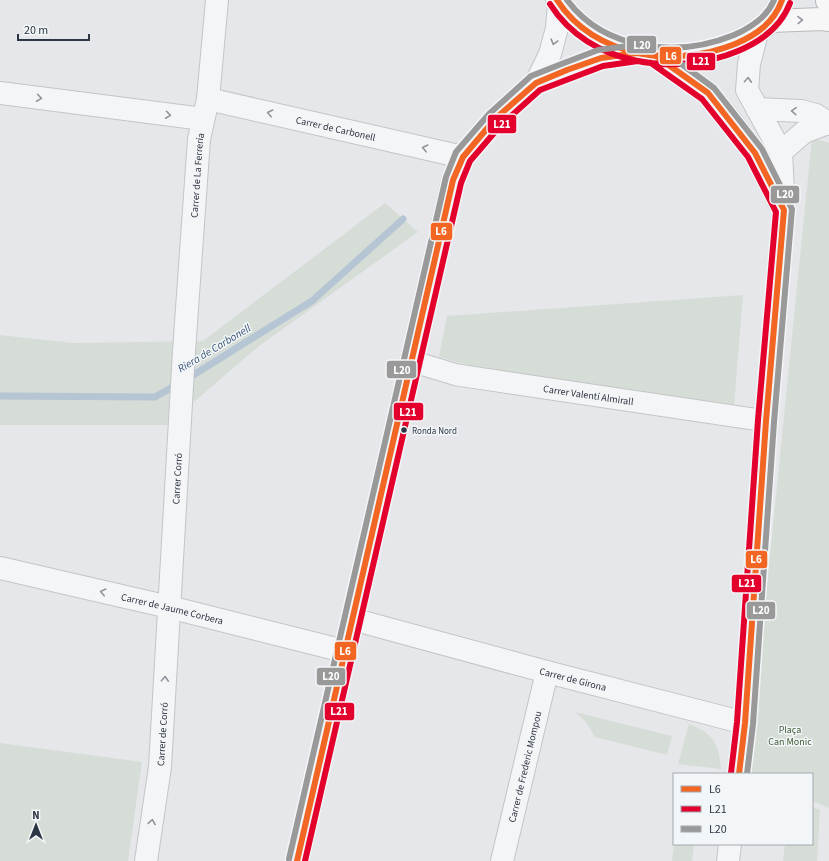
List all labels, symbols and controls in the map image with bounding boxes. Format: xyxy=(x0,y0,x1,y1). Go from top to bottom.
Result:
one-way arrow xyxy=(797,15,803,24)
scale bar xyxy=(18,16,89,42)
text: 20 m xyxy=(24,22,48,39)
line badge: L20 xyxy=(626,35,657,54)
one-way arrow xyxy=(550,38,559,45)
text: L20 xyxy=(633,38,651,53)
line badge: L6 xyxy=(659,46,682,65)
text: L6 xyxy=(665,49,677,64)
line badge: L21 xyxy=(686,52,716,71)
text: L21 xyxy=(692,54,710,69)
one-way arrow xyxy=(744,77,752,83)
one-way arrow xyxy=(36,93,42,102)
one-way arrow xyxy=(791,106,797,115)
one-way arrow xyxy=(164,110,171,119)
one-way arrow xyxy=(267,110,274,118)
street label: Carrer de Carbonell xyxy=(294,113,377,145)
line badge: L21 xyxy=(487,114,517,134)
text: L21 xyxy=(493,117,511,132)
street label: Carrer de La Ferreria xyxy=(187,132,208,218)
one-way arrow xyxy=(421,145,428,153)
line badge: L20 xyxy=(770,185,800,204)
text: L20 xyxy=(776,187,794,202)
line badge: L6 xyxy=(430,222,453,241)
text: L6 xyxy=(435,224,447,239)
water label: Riera de Carbonell xyxy=(175,321,254,376)
line badge: L20 xyxy=(386,360,417,379)
text: L20 xyxy=(393,363,411,378)
street label: Carrer Valentí Almirall xyxy=(542,382,635,409)
line badge: L21 xyxy=(393,402,424,421)
text: L21 xyxy=(399,405,417,420)
marker: Ronda Nord xyxy=(399,425,409,435)
place label: Ronda Nord xyxy=(412,425,457,438)
street label: Carrer Corró xyxy=(169,452,186,505)
line badge: L6 xyxy=(745,550,768,569)
text: L6 xyxy=(750,552,762,567)
line badge: L21 xyxy=(731,574,762,593)
text: L21 xyxy=(738,576,756,591)
one-way arrow xyxy=(100,588,107,597)
street label: Carrer de Jaume Corbera xyxy=(120,590,225,628)
line badge: L20 xyxy=(746,601,776,620)
text: L20 xyxy=(752,603,770,618)
line badge: L6 xyxy=(334,641,357,661)
text: L6 xyxy=(339,644,351,659)
street label: Carrer de Girona xyxy=(538,664,608,695)
line badge: L20 xyxy=(316,667,346,686)
text: L20 xyxy=(322,669,340,684)
one-way arrow xyxy=(160,676,169,682)
street label: Carrer de Corró xyxy=(154,702,172,767)
line badge: L21 xyxy=(324,702,355,721)
text: L21 xyxy=(330,704,348,719)
street label: Carrer de Frederic Mompou xyxy=(505,710,545,824)
park label: Plaça Can Monic xyxy=(768,723,812,749)
legend xyxy=(673,773,813,845)
text: L6 xyxy=(709,781,721,798)
text: L21 xyxy=(709,801,727,818)
north arrow xyxy=(16,805,56,845)
text: N xyxy=(32,808,40,823)
one-way arrow xyxy=(147,819,156,826)
text: L20 xyxy=(709,821,727,838)

